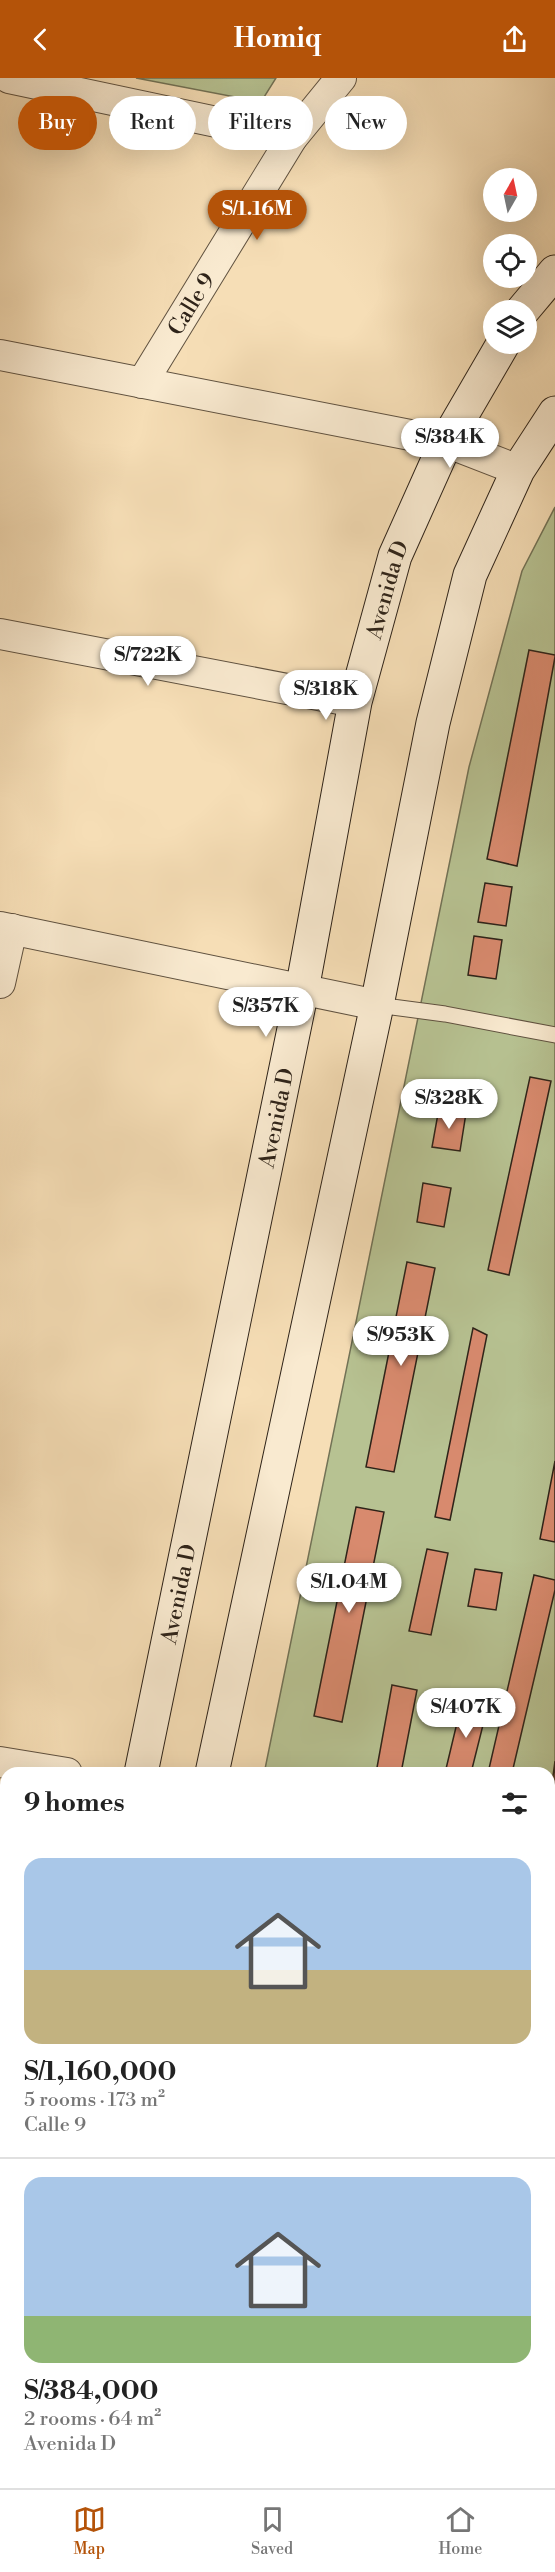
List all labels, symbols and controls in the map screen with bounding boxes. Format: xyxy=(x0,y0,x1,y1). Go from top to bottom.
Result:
text: Homiq xyxy=(233,22,322,56)
icon: back xyxy=(24,23,57,56)
icon: share xyxy=(498,23,531,56)
chip: Buy xyxy=(18,96,97,150)
chip: Rent xyxy=(109,96,196,150)
chip: Filters xyxy=(208,96,313,150)
chip: New xyxy=(325,96,407,150)
north arrow xyxy=(483,168,537,222)
map controls xyxy=(483,168,537,354)
pin: S/1.16M xyxy=(202,190,312,241)
text: S/1.16M xyxy=(222,197,292,222)
button: locate xyxy=(483,234,537,288)
street label: Calle 9 xyxy=(162,268,221,341)
button: layers xyxy=(483,300,537,354)
pin: S/384K xyxy=(401,418,499,469)
text: S/384K xyxy=(415,425,485,450)
street label: Avenida D xyxy=(361,536,415,643)
pin: S/722K xyxy=(99,636,197,687)
text: S/722K xyxy=(114,643,182,668)
pin: S/318K xyxy=(277,670,375,721)
text: S/318K xyxy=(294,677,358,702)
pin: S/357K xyxy=(217,987,315,1038)
text: S/357K xyxy=(233,994,300,1019)
street label: Avenida D xyxy=(254,1066,301,1171)
pin: S/328K xyxy=(400,1079,498,1130)
text: S/328K xyxy=(415,1086,483,1111)
pin: S/953K xyxy=(352,1316,450,1367)
text: S/953K xyxy=(367,1323,435,1348)
street label: Avenida D xyxy=(156,1542,203,1647)
pin: S/1.04M xyxy=(294,1563,404,1614)
text: S/1.04M xyxy=(311,1570,387,1595)
pin: S/407K xyxy=(417,1688,515,1739)
text: S/407K xyxy=(431,1695,501,1720)
text: 9 homes xyxy=(24,1787,125,1819)
icon: filters xyxy=(498,1787,531,1820)
icon: home xyxy=(224,1897,332,2005)
text: S/1,160,000 xyxy=(24,2056,176,2088)
text: 5 rooms · 173 m² xyxy=(24,2088,165,2113)
text: Calle 9 xyxy=(24,2113,86,2138)
icon: home xyxy=(224,2216,332,2324)
text: S/384,000 xyxy=(24,2375,159,2407)
text: 2 rooms · 64 m² xyxy=(24,2407,161,2432)
text: Avenida D xyxy=(24,2432,116,2457)
tab: Map xyxy=(73,2503,106,2559)
tab: Saved xyxy=(251,2503,293,2559)
tab: Home xyxy=(438,2503,482,2559)

